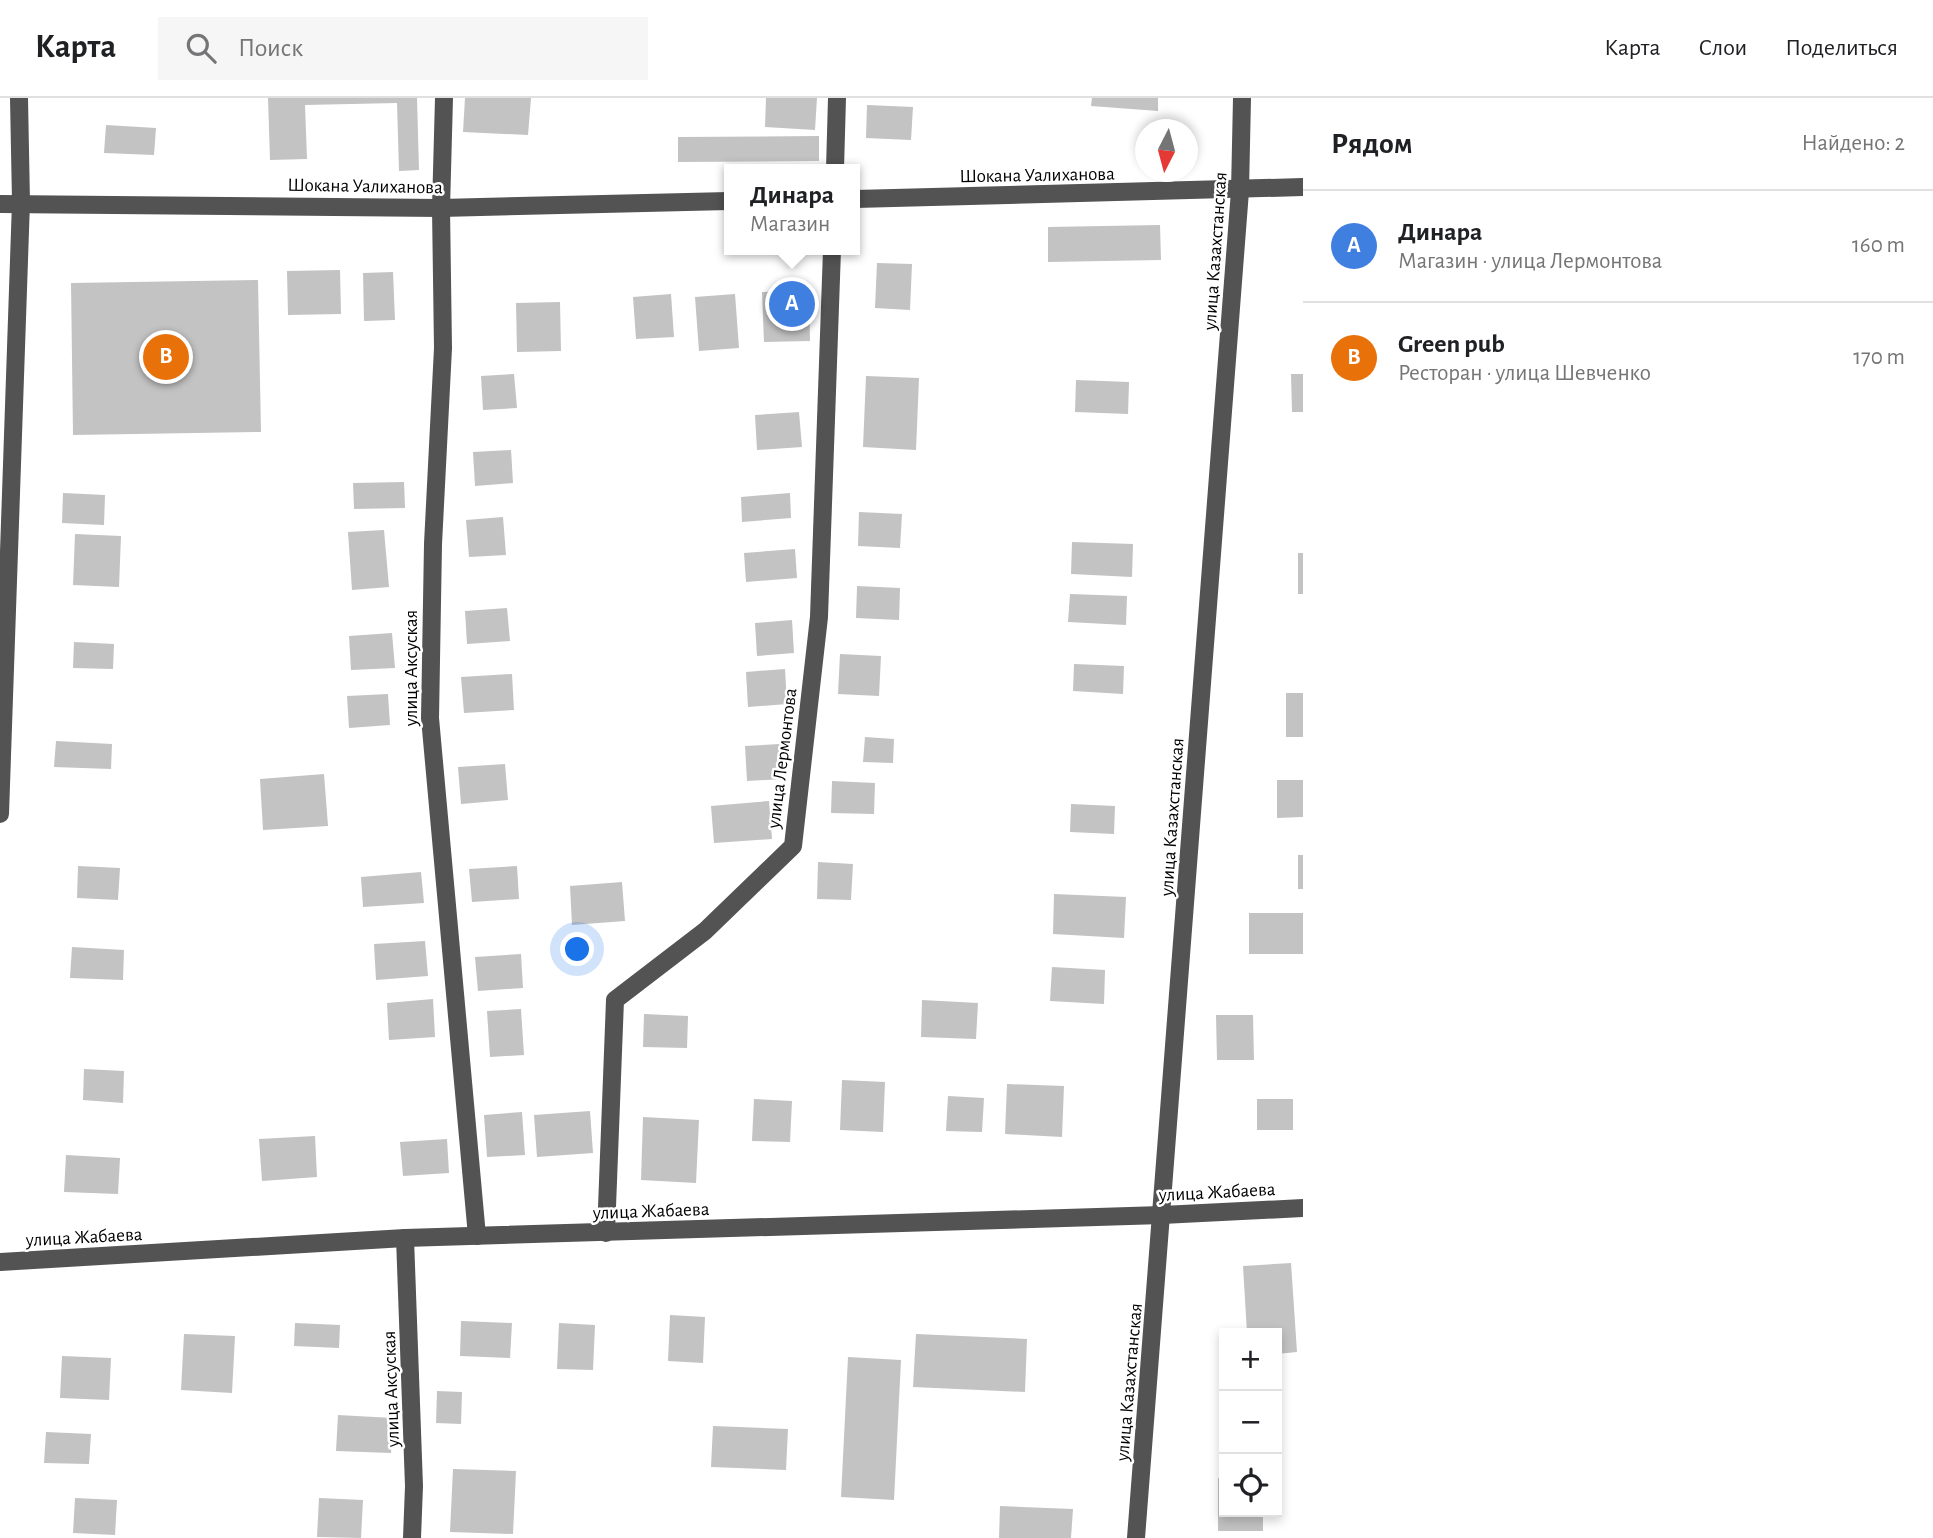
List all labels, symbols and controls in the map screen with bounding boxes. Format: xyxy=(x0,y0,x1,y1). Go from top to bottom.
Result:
search box xyxy=(158,17,648,80)
icon: search xyxy=(182,29,220,67)
text: Карта xyxy=(35,31,116,64)
text: Поиск xyxy=(238,35,303,61)
text: Карта xyxy=(1604,36,1660,60)
text: Слои xyxy=(1698,36,1747,60)
text: Поделиться xyxy=(1785,36,1898,60)
north arrow xyxy=(1135,119,1198,182)
text: Рядом xyxy=(1331,129,1413,159)
text: Найдено: 2 xyxy=(1802,132,1905,155)
popup xyxy=(724,164,860,255)
street label: Шокана Уалиханова xyxy=(959,165,1115,186)
street label: улица Казахстанская xyxy=(1200,171,1231,332)
street label: Шокана Уалиханова xyxy=(287,176,443,197)
text: Динара xyxy=(750,182,834,208)
text: Магазин xyxy=(750,213,830,236)
text: Динара xyxy=(1398,219,1482,245)
text: A xyxy=(1347,234,1361,257)
text: 160 m xyxy=(1852,234,1905,257)
text: Магазин · улица Лермонтова xyxy=(1398,250,1662,273)
pin: A xyxy=(769,278,815,330)
pin: B xyxy=(143,331,189,383)
text: Green pub xyxy=(1398,331,1505,357)
text: B xyxy=(1347,346,1361,369)
text: 170 m xyxy=(1853,346,1905,369)
text: Ресторан · улица Шевченко xyxy=(1398,362,1651,385)
street label: улица Аксуская xyxy=(402,610,421,727)
street label: улица Лермонтова xyxy=(764,687,801,830)
street label: улица Казахстанская xyxy=(1157,737,1188,898)
your location xyxy=(560,932,594,966)
street label: улица Жабаева xyxy=(1157,1180,1276,1205)
street label: улица Жабаева xyxy=(591,1200,710,1223)
street label: улица Жабаева xyxy=(24,1225,143,1250)
street label: улица Казахстанская xyxy=(1113,1302,1146,1463)
map controls xyxy=(1219,1328,1282,1517)
button: + xyxy=(1219,1328,1282,1391)
street label: улица Аксуская xyxy=(380,1330,403,1448)
button: − xyxy=(1219,1391,1282,1454)
button: locate xyxy=(1219,1454,1282,1517)

